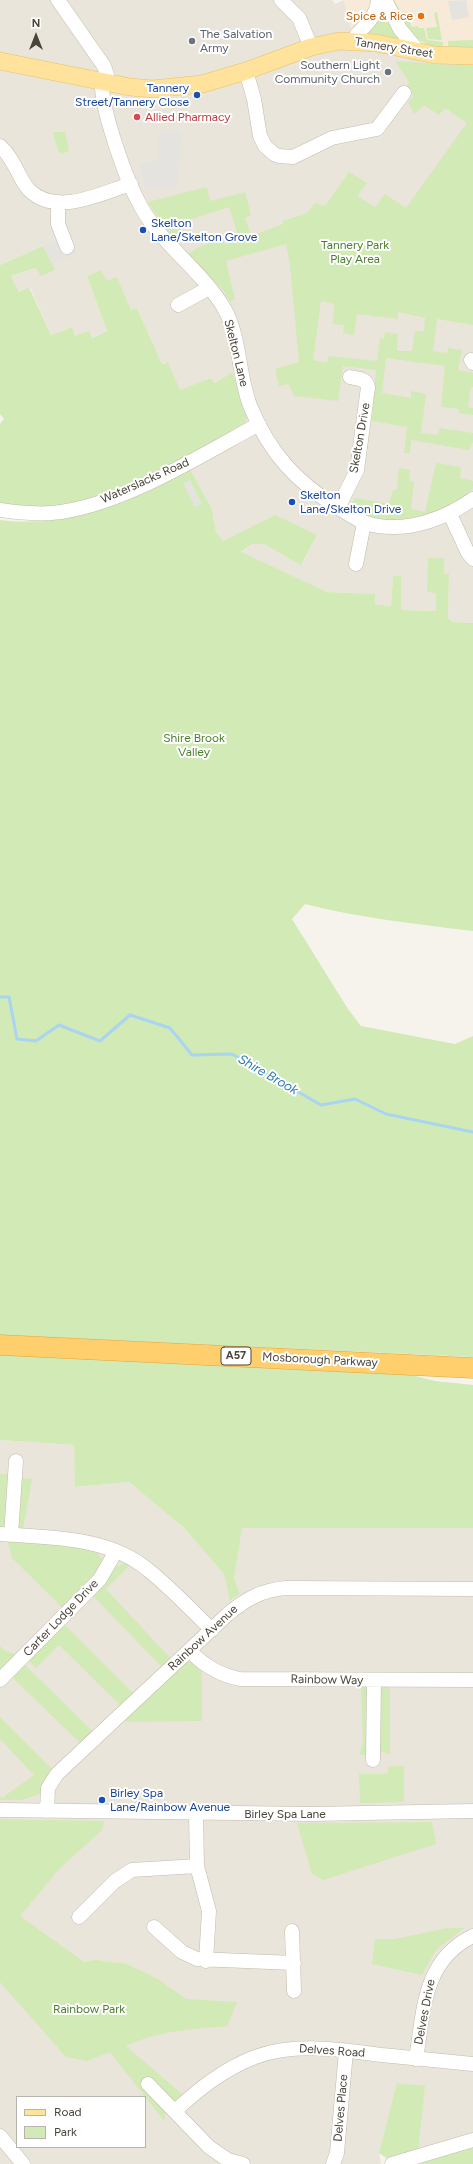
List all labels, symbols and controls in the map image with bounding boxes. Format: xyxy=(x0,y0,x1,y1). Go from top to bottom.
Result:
place label: Spice & Rice xyxy=(346,9,413,23)
marker: Spice & Rice xyxy=(416,11,426,21)
north arrow xyxy=(16,16,56,56)
text: N xyxy=(32,17,40,30)
place label: The Salvation Army xyxy=(200,27,272,55)
street label: Tannery Street xyxy=(354,35,434,61)
marker: The Salvation Army xyxy=(187,36,197,46)
place label: Southern Light Community Church xyxy=(275,58,380,86)
marker: Southern Light Community Church xyxy=(383,67,393,77)
place label: Tannery Street/Tannery Close xyxy=(75,81,189,109)
marker: Tannery Street/Tannery Close xyxy=(192,90,202,100)
place label: Allied Pharmacy xyxy=(145,110,231,124)
marker: Allied Pharmacy xyxy=(132,112,142,122)
place label: Skelton Lane/Skelton Grove xyxy=(151,216,257,244)
marker: Skelton Lane/Skelton Grove xyxy=(138,225,148,235)
park label: Tannery Park Play Area xyxy=(321,238,389,266)
street label: Skelton Lane xyxy=(221,318,251,388)
street label: Skelton Drive xyxy=(347,402,373,474)
street label: Waterslacks Road xyxy=(99,455,191,507)
place label: Skelton Lane/Skelton Drive xyxy=(300,488,401,516)
marker: Skelton Lane/Skelton Drive xyxy=(287,497,297,507)
park label: Shire Brook Valley xyxy=(163,731,225,759)
water label: Shire Brook xyxy=(235,1052,301,1098)
road number: A57 xyxy=(221,1347,251,1365)
street label: Mosborough Parkway xyxy=(262,1350,378,1370)
street label: Carter Lodge Drive xyxy=(21,1577,101,1659)
street label: Rainbow Avenue xyxy=(165,1602,241,1674)
street label: Rainbow Way xyxy=(291,1672,363,1688)
place label: Birley Spa Lane/Rainbow Avenue xyxy=(110,1786,230,1814)
marker: Birley Spa Lane/Rainbow Avenue xyxy=(97,1795,107,1805)
street label: Birley Spa Lane xyxy=(244,1807,326,1821)
street label: Delves Drive xyxy=(412,1978,438,2046)
park label: Rainbow Park xyxy=(53,2002,125,2016)
street label: Delves Road xyxy=(298,2042,366,2060)
street label: Delves Place xyxy=(331,2074,351,2142)
legend xyxy=(16,2096,146,2148)
text: Road xyxy=(54,2105,82,2119)
text: Park xyxy=(54,2125,77,2139)

